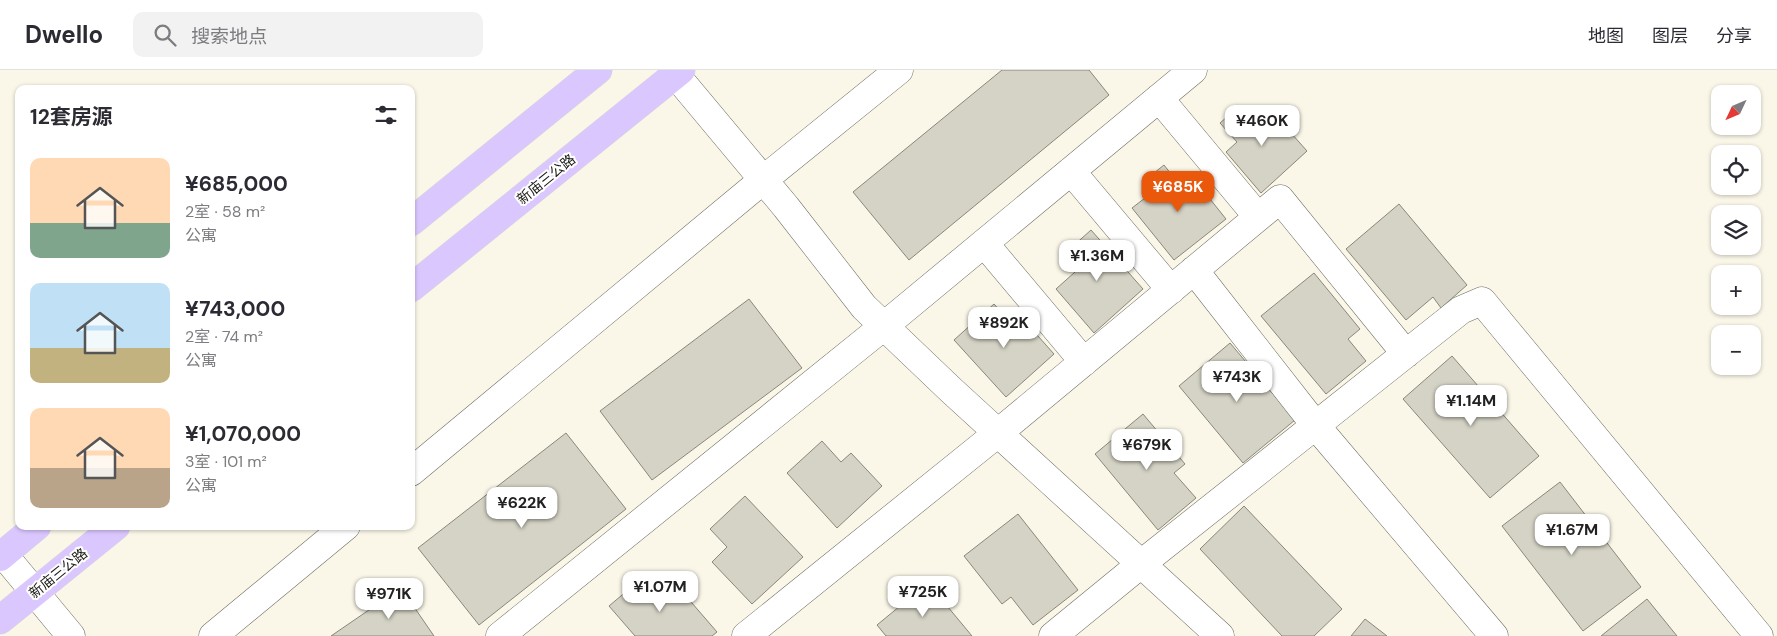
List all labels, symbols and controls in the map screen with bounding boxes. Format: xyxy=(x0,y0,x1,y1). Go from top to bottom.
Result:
search box xyxy=(133,12,483,57)
text: Dwello xyxy=(25,19,103,50)
icon: search xyxy=(151,21,179,49)
text: 搜索地点 xyxy=(191,24,267,49)
text: 地图 xyxy=(1588,24,1624,48)
text: 图层 xyxy=(1652,24,1688,48)
text: 分享 xyxy=(1716,24,1752,48)
north arrow xyxy=(1711,85,1761,135)
map controls xyxy=(1711,85,1761,375)
icon: filters xyxy=(372,101,400,129)
text: 12套房源 xyxy=(30,103,113,131)
pin: ¥460K xyxy=(1227,104,1297,147)
text: ¥460K xyxy=(1236,110,1288,131)
button: locate xyxy=(1711,145,1761,195)
street label: 新庙三公路 xyxy=(513,150,579,208)
text: ¥685,000 xyxy=(185,170,288,198)
pin: ¥685K xyxy=(1143,170,1213,213)
text: ¥685K xyxy=(1152,176,1204,197)
icon: home xyxy=(70,178,130,238)
text: 2室 · 58 m² xyxy=(185,201,265,222)
button: layers xyxy=(1711,205,1761,255)
text: 公寓 xyxy=(185,225,217,246)
pin: ¥1.36M xyxy=(1056,240,1138,282)
text: ¥1.36M xyxy=(1070,245,1124,266)
button: + xyxy=(1711,265,1761,315)
text: ¥743,000 xyxy=(185,295,285,323)
icon: home xyxy=(70,303,130,363)
pin: ¥892K xyxy=(969,306,1039,349)
text: ¥892K xyxy=(979,312,1029,333)
button: − xyxy=(1711,325,1761,375)
text: 2室 · 74 m² xyxy=(185,326,263,347)
text: 公寓 xyxy=(185,350,217,371)
pin: ¥743K xyxy=(1202,360,1272,403)
text: ¥743K xyxy=(1212,366,1262,387)
pin: ¥1.14M xyxy=(1430,384,1512,427)
text: ¥1.14M xyxy=(1446,390,1496,411)
text: ¥1,070,000 xyxy=(185,420,301,448)
icon: home xyxy=(70,428,130,488)
pin: ¥679K xyxy=(1112,428,1182,471)
text: ¥679K xyxy=(1122,434,1172,455)
text: 3室 · 101 m² xyxy=(185,451,267,472)
text: 公寓 xyxy=(185,475,217,496)
pin: ¥622K xyxy=(487,486,557,529)
text: ¥622K xyxy=(497,492,547,513)
pin: ¥1.67M xyxy=(1531,514,1613,556)
text: ¥1.67M xyxy=(1546,519,1598,540)
street label: 新庙三公路 xyxy=(25,544,91,602)
pin: ¥1.07M xyxy=(619,570,701,613)
text: ¥1.07M xyxy=(633,576,687,597)
pin: ¥725K xyxy=(888,576,958,618)
pin: ¥971K xyxy=(354,578,424,620)
text: ¥725K xyxy=(899,581,947,602)
text: ¥971K xyxy=(366,583,412,604)

